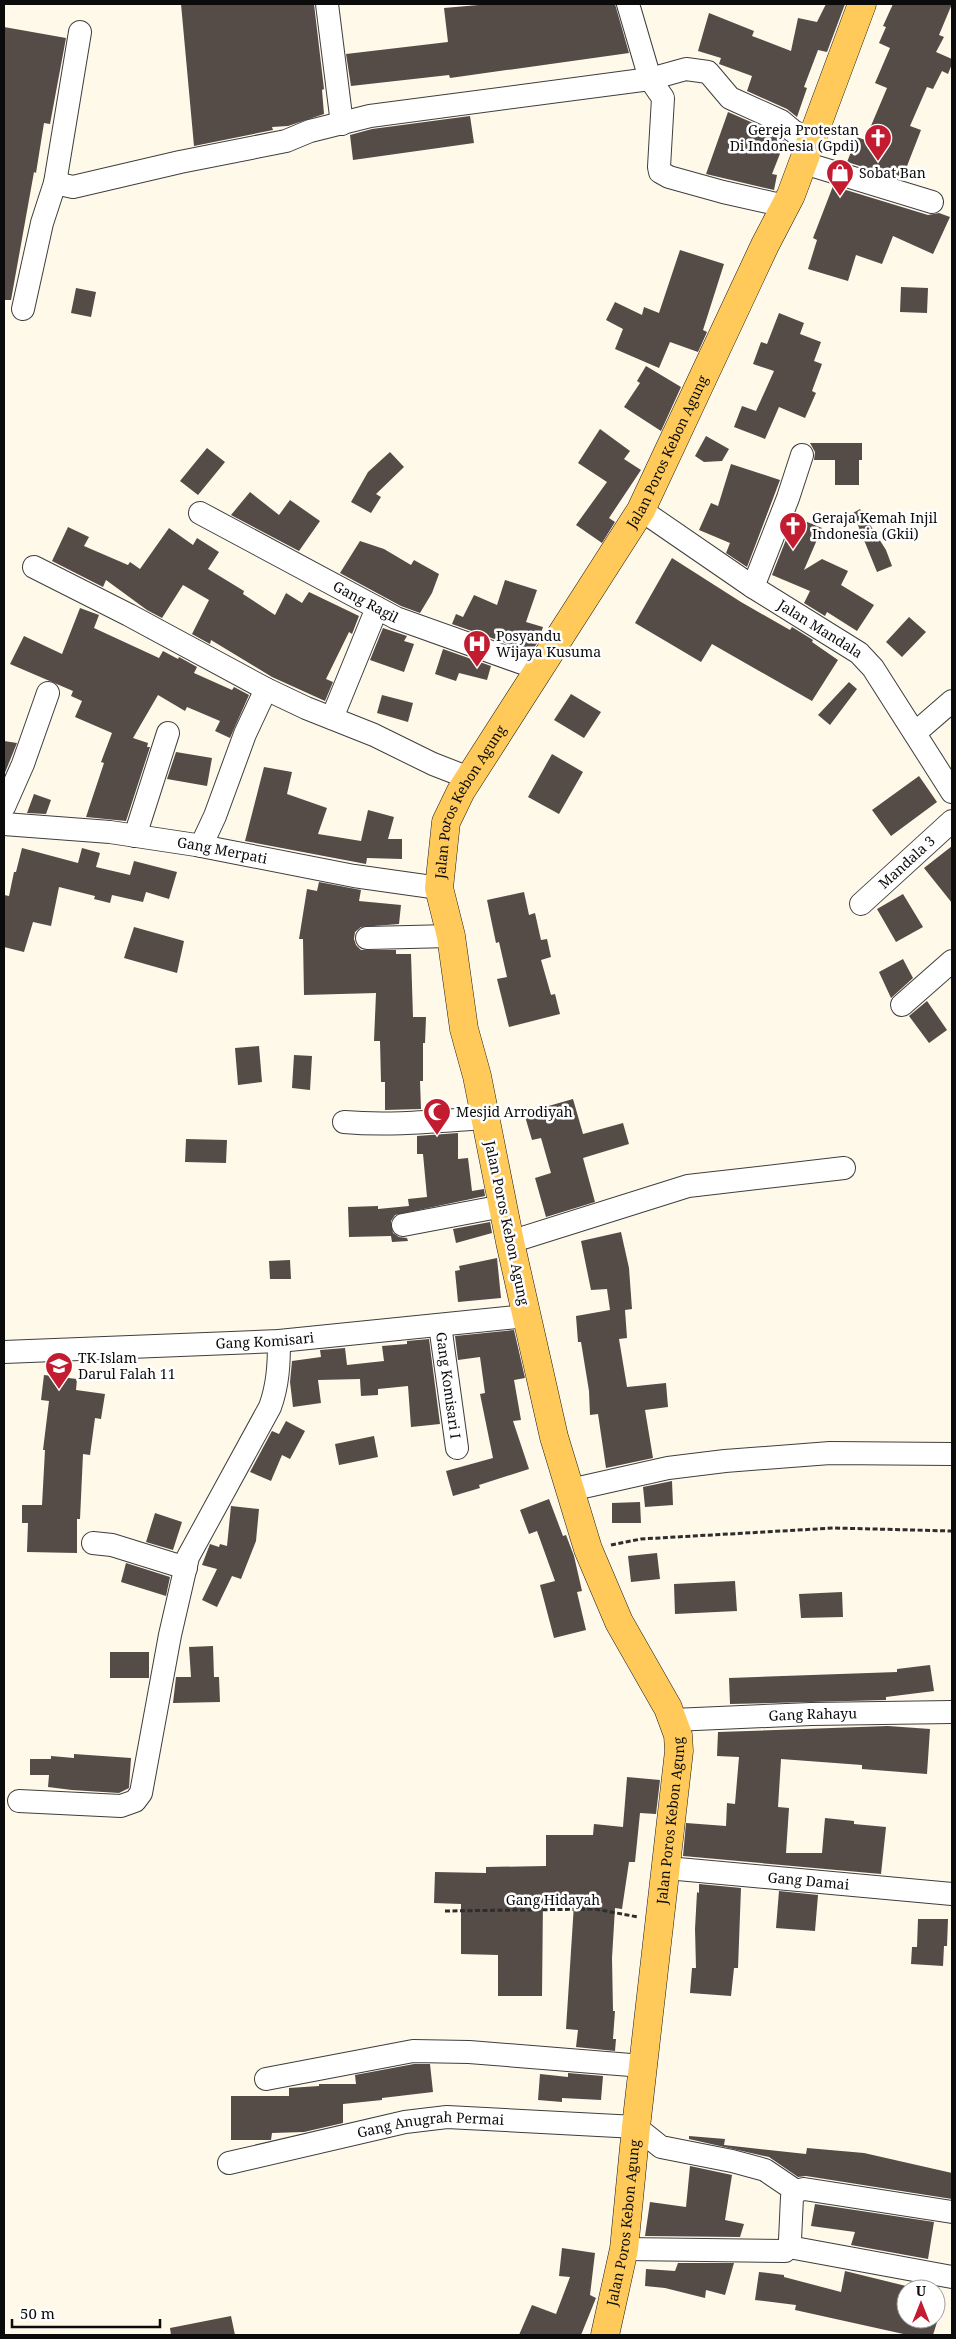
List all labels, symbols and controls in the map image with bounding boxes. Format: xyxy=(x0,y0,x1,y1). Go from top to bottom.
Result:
place label: Gereja Protestan Di Indonesia (Gpdi) xyxy=(730,120,859,155)
church icon: Gereja Protestan Di Indonesia (Gpdi) xyxy=(863,123,893,162)
shop icon: Sobat Ban xyxy=(825,158,855,197)
place label: Sobat Ban xyxy=(859,163,926,182)
street label: Jalan Poros Kebon Agung xyxy=(621,371,712,533)
place label: Geraja Kemah Injil Indonesia (Gkii) xyxy=(812,508,938,543)
church icon: Geraja Kemah Injil Indonesia (Gkii) xyxy=(778,511,808,550)
street label: Gang Ragil xyxy=(330,576,403,627)
street label: Jalan Mandala xyxy=(774,594,867,662)
place label: Posyandu Wijaya Kusuma xyxy=(496,626,601,661)
hospital icon: Posyandu Wijaya Kusuma xyxy=(462,629,492,668)
street label: Jalan Poros Kebon Agung xyxy=(430,721,510,881)
street label: Mandala 3 xyxy=(874,831,939,893)
street label: Gang Merpati xyxy=(176,832,269,868)
mosque icon: Mesjid Arrodiyah xyxy=(422,1097,452,1136)
place label: Mesjid Arrodiyah xyxy=(456,1102,573,1121)
street label: Jalan Poros Kebon Agung xyxy=(481,1138,534,1307)
street label: Gang Komisari xyxy=(215,1327,315,1353)
street label: Gang Komisari I xyxy=(432,1331,466,1440)
place label: TK Islam Darul Falah 11 xyxy=(78,1348,176,1383)
school or university icon: TK Islam Darul Falah 11 xyxy=(44,1351,74,1390)
street label: Gang Rahayu xyxy=(768,1703,857,1725)
street label: Jalan Poros Kebon Agung xyxy=(651,1736,688,1906)
street label: Gang Damai xyxy=(767,1867,851,1894)
street label: Gang Hidayah xyxy=(506,1890,600,1909)
street label: Gang Anugrah Permai xyxy=(355,2107,505,2142)
street label: Jalan Poros Kebon Agung xyxy=(601,2138,644,2309)
north arrow xyxy=(896,2279,946,2329)
text: U xyxy=(916,2281,927,2300)
scale bar xyxy=(12,2296,160,2328)
text: 50 m xyxy=(20,2303,55,2323)

